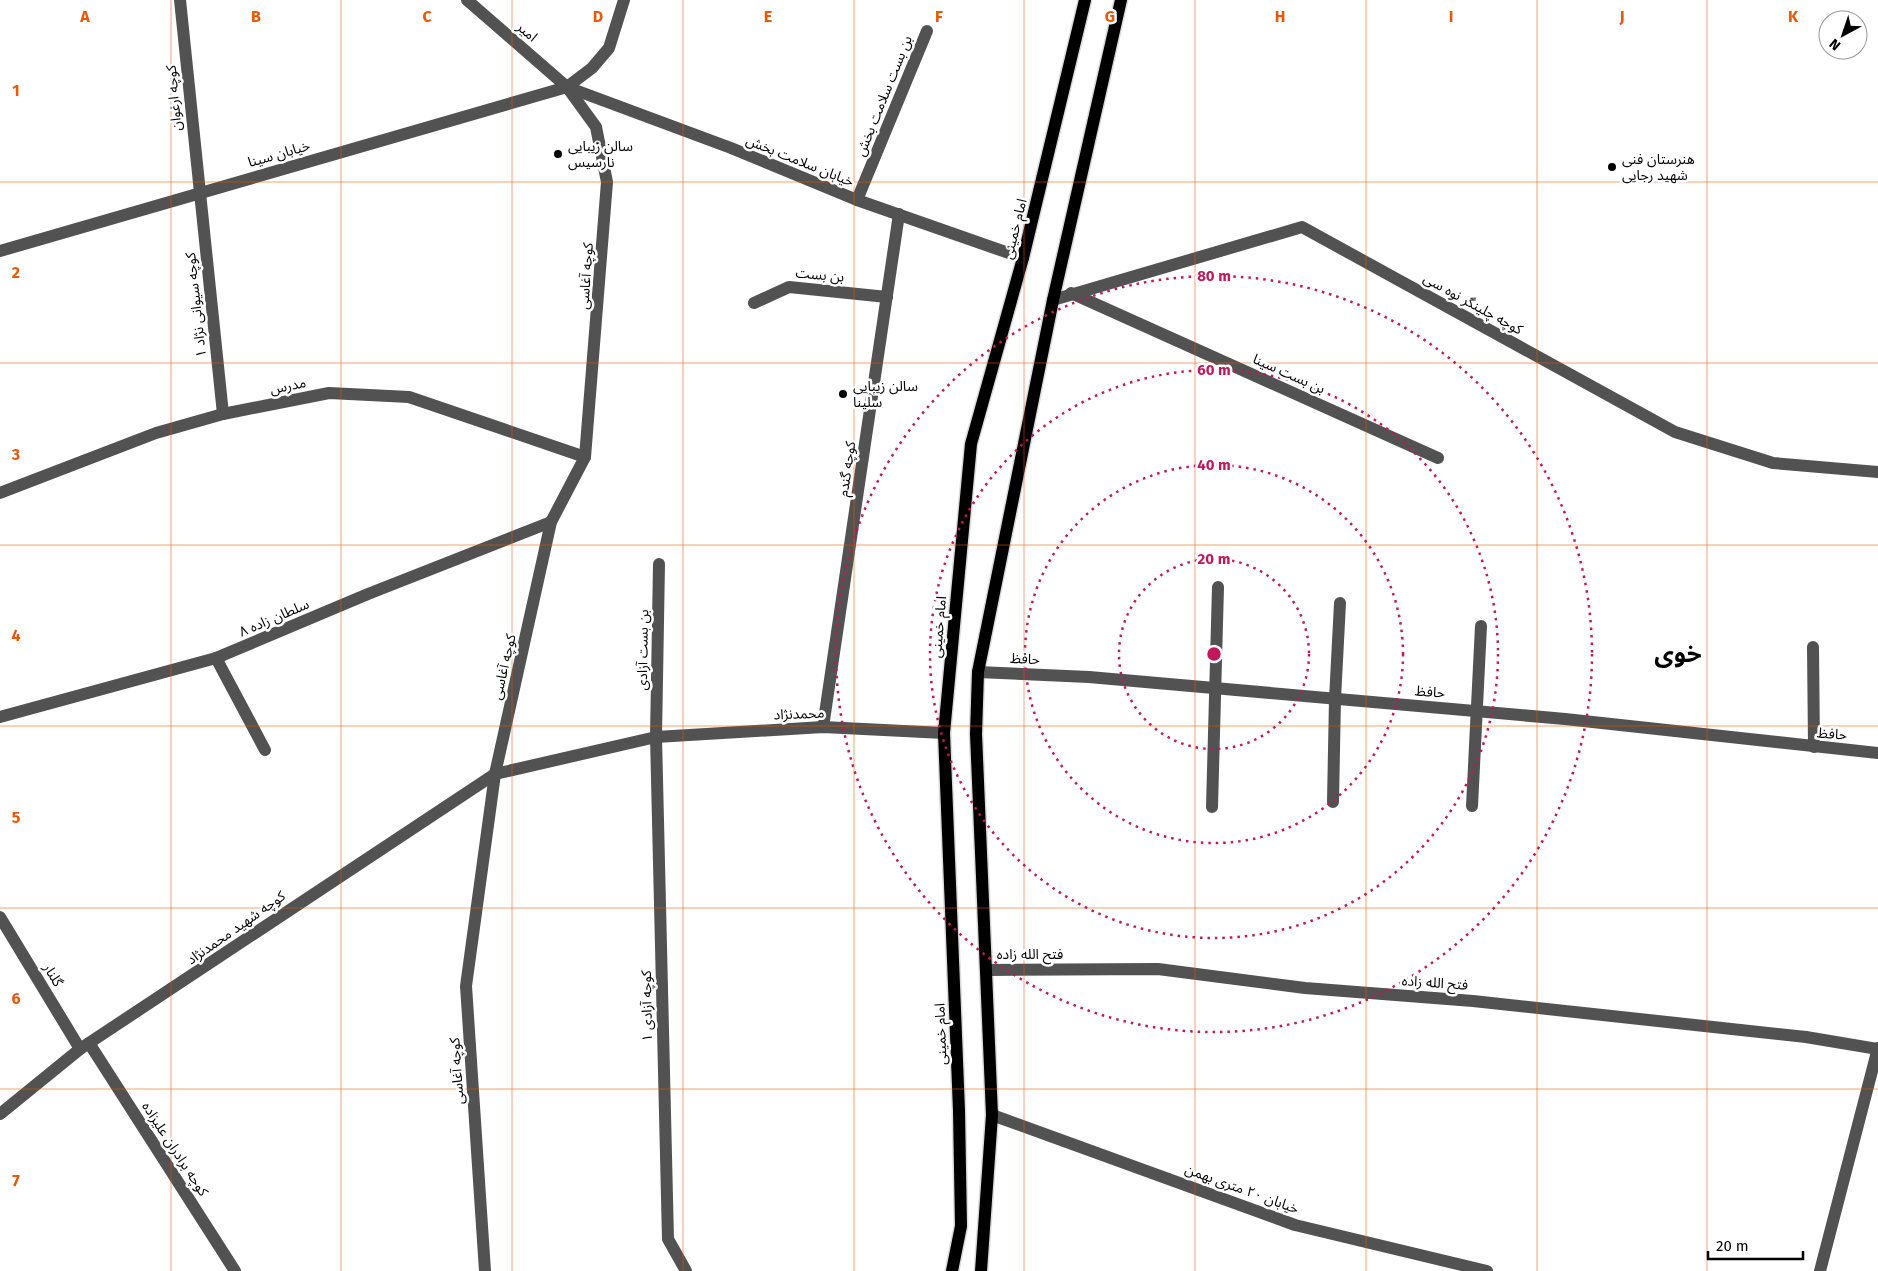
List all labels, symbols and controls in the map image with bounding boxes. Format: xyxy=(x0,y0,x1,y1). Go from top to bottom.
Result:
text: A xyxy=(79,7,90,26)
text: B xyxy=(251,7,261,26)
text: C xyxy=(422,7,432,26)
text: D xyxy=(593,7,603,26)
text: E xyxy=(764,7,772,26)
text: F xyxy=(935,7,943,26)
text: G xyxy=(1105,7,1115,26)
text: H xyxy=(1275,7,1285,26)
text: I xyxy=(1449,7,1453,26)
text: J xyxy=(1618,7,1625,26)
text: K xyxy=(1788,7,1799,26)
north arrow xyxy=(1818,10,1868,60)
street label: امیر xyxy=(513,18,541,45)
street label: بن بست سلامت بخش xyxy=(852,33,916,159)
text: N xyxy=(1826,35,1844,54)
street label: کوچه ارغوان xyxy=(163,64,186,132)
text: 1 xyxy=(12,81,20,100)
street label: خیابان سلامت بخش xyxy=(744,132,856,190)
street label: خیابان سینا xyxy=(246,137,312,171)
place label: سالن زیبایی نارسیس xyxy=(568,138,633,171)
marker: سالن زیبایی نارسیس xyxy=(552,148,564,160)
place label: هنرستان فنی شهید رجایی xyxy=(1622,151,1695,184)
marker: هنرستان فنی شهید رجایی xyxy=(1606,161,1618,173)
street label: امام خمینی xyxy=(999,197,1033,262)
street label: کوچه آغاسی xyxy=(575,242,598,310)
street label: کوچه سیوانی نژاد ۱ xyxy=(182,251,211,358)
text: 2 xyxy=(12,263,20,282)
street label: بن بست xyxy=(795,264,845,286)
text: 80 m xyxy=(1197,267,1231,285)
street label: کوچه چلینگر نوه سی xyxy=(1420,270,1526,339)
street label: بن بست سینا xyxy=(1250,350,1328,398)
text: 60 m xyxy=(1197,361,1231,379)
street label: مدرس xyxy=(268,374,308,398)
place label: سالن زیبایی سلینا xyxy=(853,378,918,411)
marker: سالن زیبایی سلینا xyxy=(837,388,849,400)
street label: کوچه گندم xyxy=(835,440,861,498)
text: 3 xyxy=(11,445,20,464)
text: 40 m xyxy=(1197,456,1231,474)
text: 20 m xyxy=(1198,550,1230,568)
street label: امام خمینی xyxy=(928,595,952,659)
street label: سلطان زاده ۸ xyxy=(236,596,312,640)
street label: بن بست آزادی xyxy=(634,609,652,691)
text: 4 xyxy=(11,626,21,645)
street label: کوچه آغاسی xyxy=(488,632,521,702)
district label: خوی xyxy=(1654,640,1702,668)
centre of rings xyxy=(1205,645,1223,663)
street label: حافظ xyxy=(1009,650,1041,668)
street label: حافظ xyxy=(1414,682,1446,702)
street label: محمدنژاد xyxy=(773,705,825,723)
street label: حافظ xyxy=(1816,724,1848,744)
text: 5 xyxy=(12,808,21,827)
street label: کوچه شهید محمدنژاد xyxy=(183,888,289,969)
street label: فتح الله زاده xyxy=(997,946,1063,965)
street label: گلنار xyxy=(39,959,67,990)
street label: کوچه آزادی ۱ xyxy=(638,970,657,1042)
street label: فتح الله زاده xyxy=(1401,972,1469,996)
text: 6 xyxy=(11,989,21,1008)
street label: امام خمینی xyxy=(931,1003,953,1065)
street label: کوچه آغاسی xyxy=(446,1037,469,1105)
street label: کوچه برادران علیزاده xyxy=(137,1099,212,1200)
street label: خیابان ۲۰ متری بهمن xyxy=(1183,1160,1301,1218)
text: 7 xyxy=(12,1171,20,1190)
scale bar xyxy=(1708,1228,1803,1260)
text: 20 m xyxy=(1716,1237,1749,1255)

